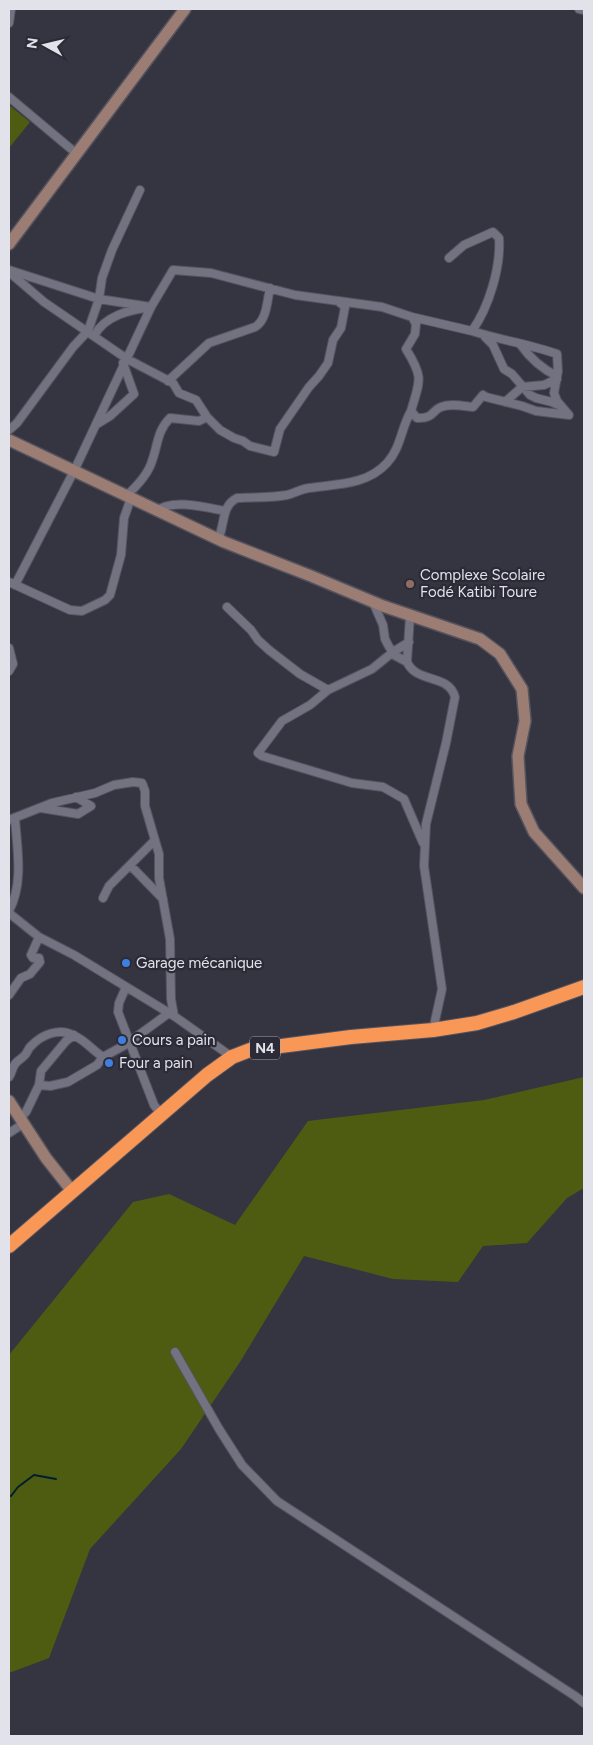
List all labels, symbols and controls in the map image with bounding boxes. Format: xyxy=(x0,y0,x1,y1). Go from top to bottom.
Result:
north arrow xyxy=(20,20,70,70)
text: N xyxy=(23,37,42,50)
place label: Complexe Scolaire Fodé Katibi Toure xyxy=(420,566,545,601)
marker: Complexe Scolaire Fodé Katibi Toure xyxy=(404,578,416,590)
place label: Garage mécanique xyxy=(136,954,262,972)
marker: Garage mécanique xyxy=(120,957,132,969)
place label: Cours a pain xyxy=(132,1031,215,1049)
marker: Cours a pain xyxy=(116,1034,128,1046)
road number: N4 xyxy=(250,1036,280,1060)
place label: Four a pain xyxy=(119,1054,193,1072)
marker: Four a pain xyxy=(103,1057,115,1069)

